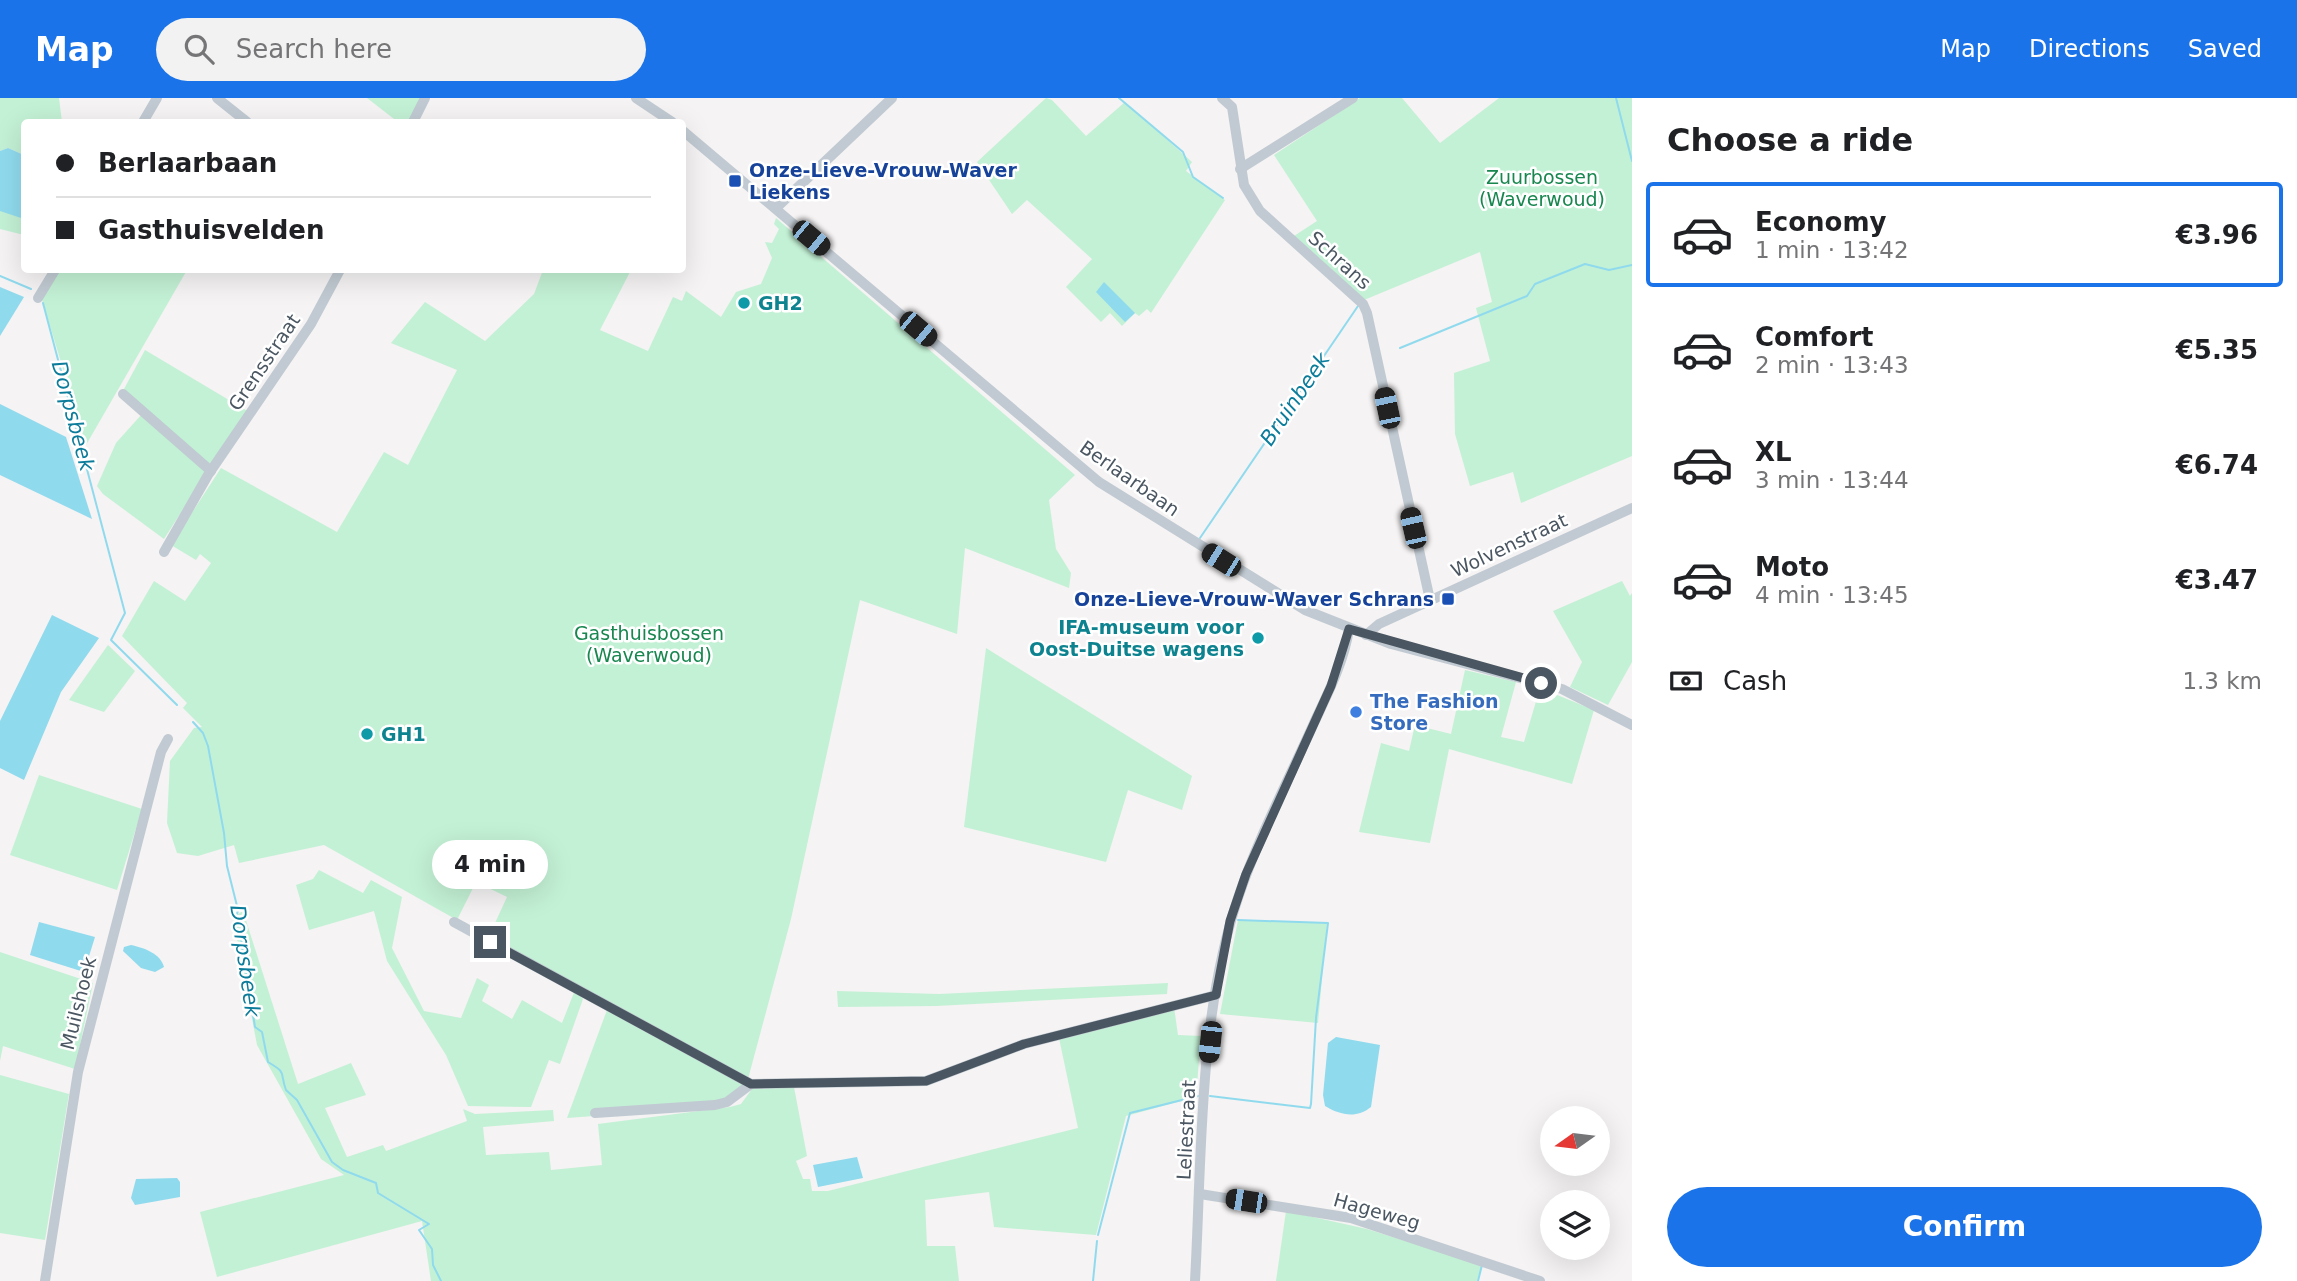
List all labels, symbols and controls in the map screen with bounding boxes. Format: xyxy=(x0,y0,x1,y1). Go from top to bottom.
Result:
search box xyxy=(156,18,646,81)
text: Map xyxy=(35,30,114,69)
icon: search xyxy=(180,30,218,68)
text: Search here xyxy=(236,34,392,64)
text: Map xyxy=(1940,35,1991,63)
text: Directions xyxy=(2029,35,2150,63)
text: Saved xyxy=(2188,35,2262,63)
text: Choose a ride xyxy=(1667,121,1913,159)
text: Berlaarbaan xyxy=(98,148,277,178)
place label: Onze-Lieve-Vrouw-Waver Liekens xyxy=(749,159,1017,203)
park label: Zuurbossen (Waverwoud) xyxy=(1479,166,1605,210)
marker: Onze-Lieve-Vrouw-Waver Liekens xyxy=(727,173,743,189)
icon: car xyxy=(1671,203,1734,266)
text: Economy xyxy=(1755,207,1886,237)
text: Gasthuisvelden xyxy=(98,215,324,245)
car xyxy=(789,216,834,260)
text: €3.96 xyxy=(2176,220,2258,250)
street label: Schrans xyxy=(1304,226,1376,294)
text: 1 min · 13:42 xyxy=(1755,237,1909,263)
place label: GH2 xyxy=(758,292,803,314)
marker: GH2 xyxy=(736,295,752,311)
car xyxy=(896,307,941,351)
street label: Grensstraat xyxy=(224,310,304,414)
icon: car xyxy=(1671,318,1734,381)
text: Comfort xyxy=(1755,322,1873,352)
text: €5.35 xyxy=(2176,335,2258,365)
water label: Bruinbeek xyxy=(1255,347,1335,450)
text: 2 min · 13:43 xyxy=(1755,352,1909,378)
water label: Dorpsbeek xyxy=(47,358,99,475)
car xyxy=(1373,385,1402,431)
icon: car xyxy=(1671,433,1734,496)
street label: Berlaarbaan xyxy=(1076,436,1184,520)
text: XL xyxy=(1755,437,1792,467)
text: €6.74 xyxy=(2176,450,2258,480)
text: 3 min · 13:44 xyxy=(1755,467,1909,493)
car xyxy=(1399,505,1428,551)
street label: Wolvenstraat xyxy=(1448,509,1570,581)
car xyxy=(1198,540,1245,580)
icon: car xyxy=(1671,548,1734,611)
text: Moto xyxy=(1755,552,1829,582)
text: €3.47 xyxy=(2176,565,2258,595)
text: 4 min · 13:45 xyxy=(1755,582,1909,608)
place label: Onze-Lieve-Vrouw-Waver Schrans xyxy=(1074,588,1434,610)
marker: Onze-Lieve-Vrouw-Waver Schrans xyxy=(1440,591,1456,607)
place label: IFA-museum voor Oost-Duitse wagens xyxy=(1029,616,1245,660)
park label: Gasthuisbossen (Waverwoud) xyxy=(574,622,724,666)
marker: IFA-museum voor Oost-Duitse wagens xyxy=(1250,630,1266,646)
icon: cash xyxy=(1667,662,1705,700)
text: Cash xyxy=(1723,666,1787,696)
route start xyxy=(1525,667,1557,699)
text: 1.3 km xyxy=(2182,668,2262,694)
place label: The Fashion Store xyxy=(1370,690,1499,734)
marker: The Fashion Store xyxy=(1348,704,1364,720)
place label: GH1 xyxy=(381,723,426,745)
marker: GH1 xyxy=(359,726,375,742)
callout: 4 min xyxy=(432,840,548,890)
text: 4 min xyxy=(454,851,526,877)
water label: Dorpsbeek xyxy=(225,903,265,1020)
route end xyxy=(474,926,506,958)
street label: Muilshoek xyxy=(56,954,100,1052)
car xyxy=(1198,1020,1223,1064)
street label: Leliestraat xyxy=(1172,1079,1200,1181)
north arrow xyxy=(1540,1106,1610,1176)
map controls xyxy=(1540,1106,1610,1260)
car xyxy=(1224,1187,1269,1215)
button: Confirm xyxy=(1667,1187,2262,1267)
street label: Hageweg xyxy=(1331,1188,1423,1234)
button: layers xyxy=(1540,1190,1610,1260)

